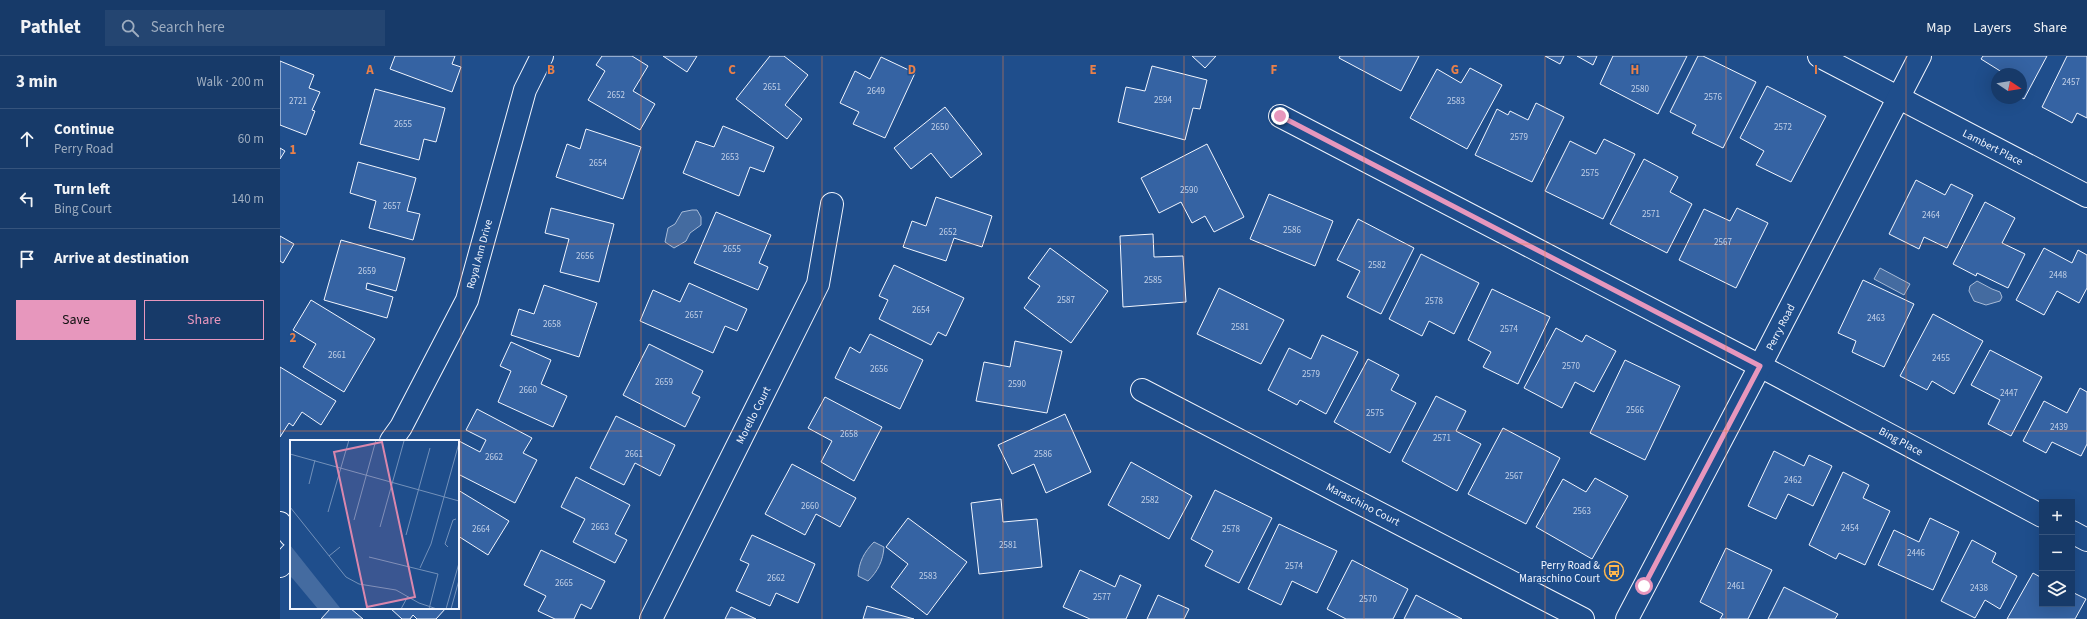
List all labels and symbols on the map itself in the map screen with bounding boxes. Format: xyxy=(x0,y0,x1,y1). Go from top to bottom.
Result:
text: A xyxy=(365,61,374,79)
text: B xyxy=(547,61,555,79)
text: C xyxy=(728,61,736,79)
text: D xyxy=(908,61,916,79)
text: E xyxy=(1089,61,1097,79)
text: F xyxy=(1271,61,1278,79)
text: G xyxy=(1451,61,1459,79)
text: H xyxy=(1631,61,1639,79)
text: I xyxy=(1814,61,1818,79)
north arrow xyxy=(1991,68,2027,104)
house number: 2457 xyxy=(2062,76,2080,89)
house number: 2651 xyxy=(763,81,781,94)
house number: 2580 xyxy=(1631,83,1649,96)
house number: 2649 xyxy=(867,85,885,98)
house number: 2652 xyxy=(607,89,625,102)
house number: 2576 xyxy=(1704,91,1722,104)
house number: 2594 xyxy=(1154,94,1172,107)
house number: 2721 xyxy=(289,95,307,108)
house number: 2583 xyxy=(1447,95,1465,108)
route end xyxy=(1271,107,1289,125)
house number: 2655 xyxy=(394,118,412,131)
house number: 2650 xyxy=(931,121,949,134)
house number: 2572 xyxy=(1774,121,1792,134)
street label: Lambert Place xyxy=(1960,126,2026,169)
house number: 2579 xyxy=(1510,131,1528,144)
text: 1 xyxy=(290,141,297,159)
house number: 2653 xyxy=(721,151,739,164)
house number: 2654 xyxy=(589,157,607,170)
house number: 2575 xyxy=(1581,167,1599,180)
house number: 2590 xyxy=(1180,184,1198,197)
house number: 2657 xyxy=(383,200,401,213)
house number: 2571 xyxy=(1642,208,1660,221)
house number: 2464 xyxy=(1922,209,1940,222)
street label: Royal Ann Drive xyxy=(463,217,496,291)
house number: 2586 xyxy=(1283,224,1301,237)
house number: 2652 xyxy=(939,226,957,239)
house number: 2567 xyxy=(1714,236,1732,249)
house number: 2655 xyxy=(723,243,741,256)
house number: 2656 xyxy=(576,250,594,263)
house number: 2582 xyxy=(1368,259,1386,272)
house number: 2659 xyxy=(358,265,376,278)
house number: 2448 xyxy=(2049,269,2067,282)
house number: 2585 xyxy=(1144,274,1162,287)
house number: 2587 xyxy=(1057,294,1075,307)
house number: 2578 xyxy=(1425,295,1443,308)
street label: Perry Road xyxy=(1762,301,1799,353)
house number: 2654 xyxy=(912,304,930,317)
house number: 2657 xyxy=(685,309,703,322)
house number: 2463 xyxy=(1867,312,1885,325)
house number: 2658 xyxy=(543,318,561,331)
house number: 2581 xyxy=(1231,321,1249,334)
house number: 2574 xyxy=(1500,323,1518,336)
text: 2 xyxy=(290,329,297,347)
house number: 2661 xyxy=(328,349,346,362)
house number: 2455 xyxy=(1932,352,1950,365)
house number: 2570 xyxy=(1562,360,1580,373)
house number: 2656 xyxy=(870,363,888,376)
house number: 2579 xyxy=(1302,368,1320,381)
house number: 2659 xyxy=(655,376,673,389)
house number: 2590 xyxy=(1008,378,1026,391)
house number: 2660 xyxy=(519,384,537,397)
street label: Morello Court xyxy=(733,384,774,447)
house number: 2447 xyxy=(2000,387,2018,400)
house number: 2566 xyxy=(1626,404,1644,417)
house number: 2575 xyxy=(1366,407,1384,420)
house number: 2439 xyxy=(2050,421,2068,434)
street label: Bing Place xyxy=(1876,424,1926,460)
house number: 2658 xyxy=(840,428,858,441)
house number: 2571 xyxy=(1433,432,1451,445)
inset map xyxy=(290,440,459,609)
house number: 2661 xyxy=(625,448,643,461)
house number: 2586 xyxy=(1034,448,1052,461)
house number: 2662 xyxy=(485,451,503,464)
house number: 2567 xyxy=(1505,470,1523,483)
house number: 2462 xyxy=(1784,474,1802,487)
street label: Maraschino Court xyxy=(1323,479,1402,530)
house number: 2582 xyxy=(1141,494,1159,507)
house number: 2660 xyxy=(801,500,819,513)
house number: 2563 xyxy=(1573,505,1591,518)
house number: 2663 xyxy=(591,521,609,534)
house number: 2454 xyxy=(1841,522,1859,535)
house number: 2664 xyxy=(472,523,490,536)
house number: 2578 xyxy=(1222,523,1240,536)
house number: 2581 xyxy=(999,539,1017,552)
house number: 2446 xyxy=(1907,547,1925,560)
place label: Perry Road & Maraschino Court xyxy=(1519,558,1600,586)
house number: 2574 xyxy=(1285,560,1303,573)
bus stop icon: Perry Road & Maraschino Court xyxy=(1603,560,1625,582)
house number: 2583 xyxy=(919,570,937,583)
house number: 2662 xyxy=(767,572,785,585)
house number: 2665 xyxy=(555,577,573,590)
route start xyxy=(1635,577,1653,595)
house number: 2461 xyxy=(1727,580,1745,593)
house number: 2438 xyxy=(1970,582,1988,595)
house number: 2577 xyxy=(1093,591,1111,604)
house number: 2570 xyxy=(1359,593,1377,606)

